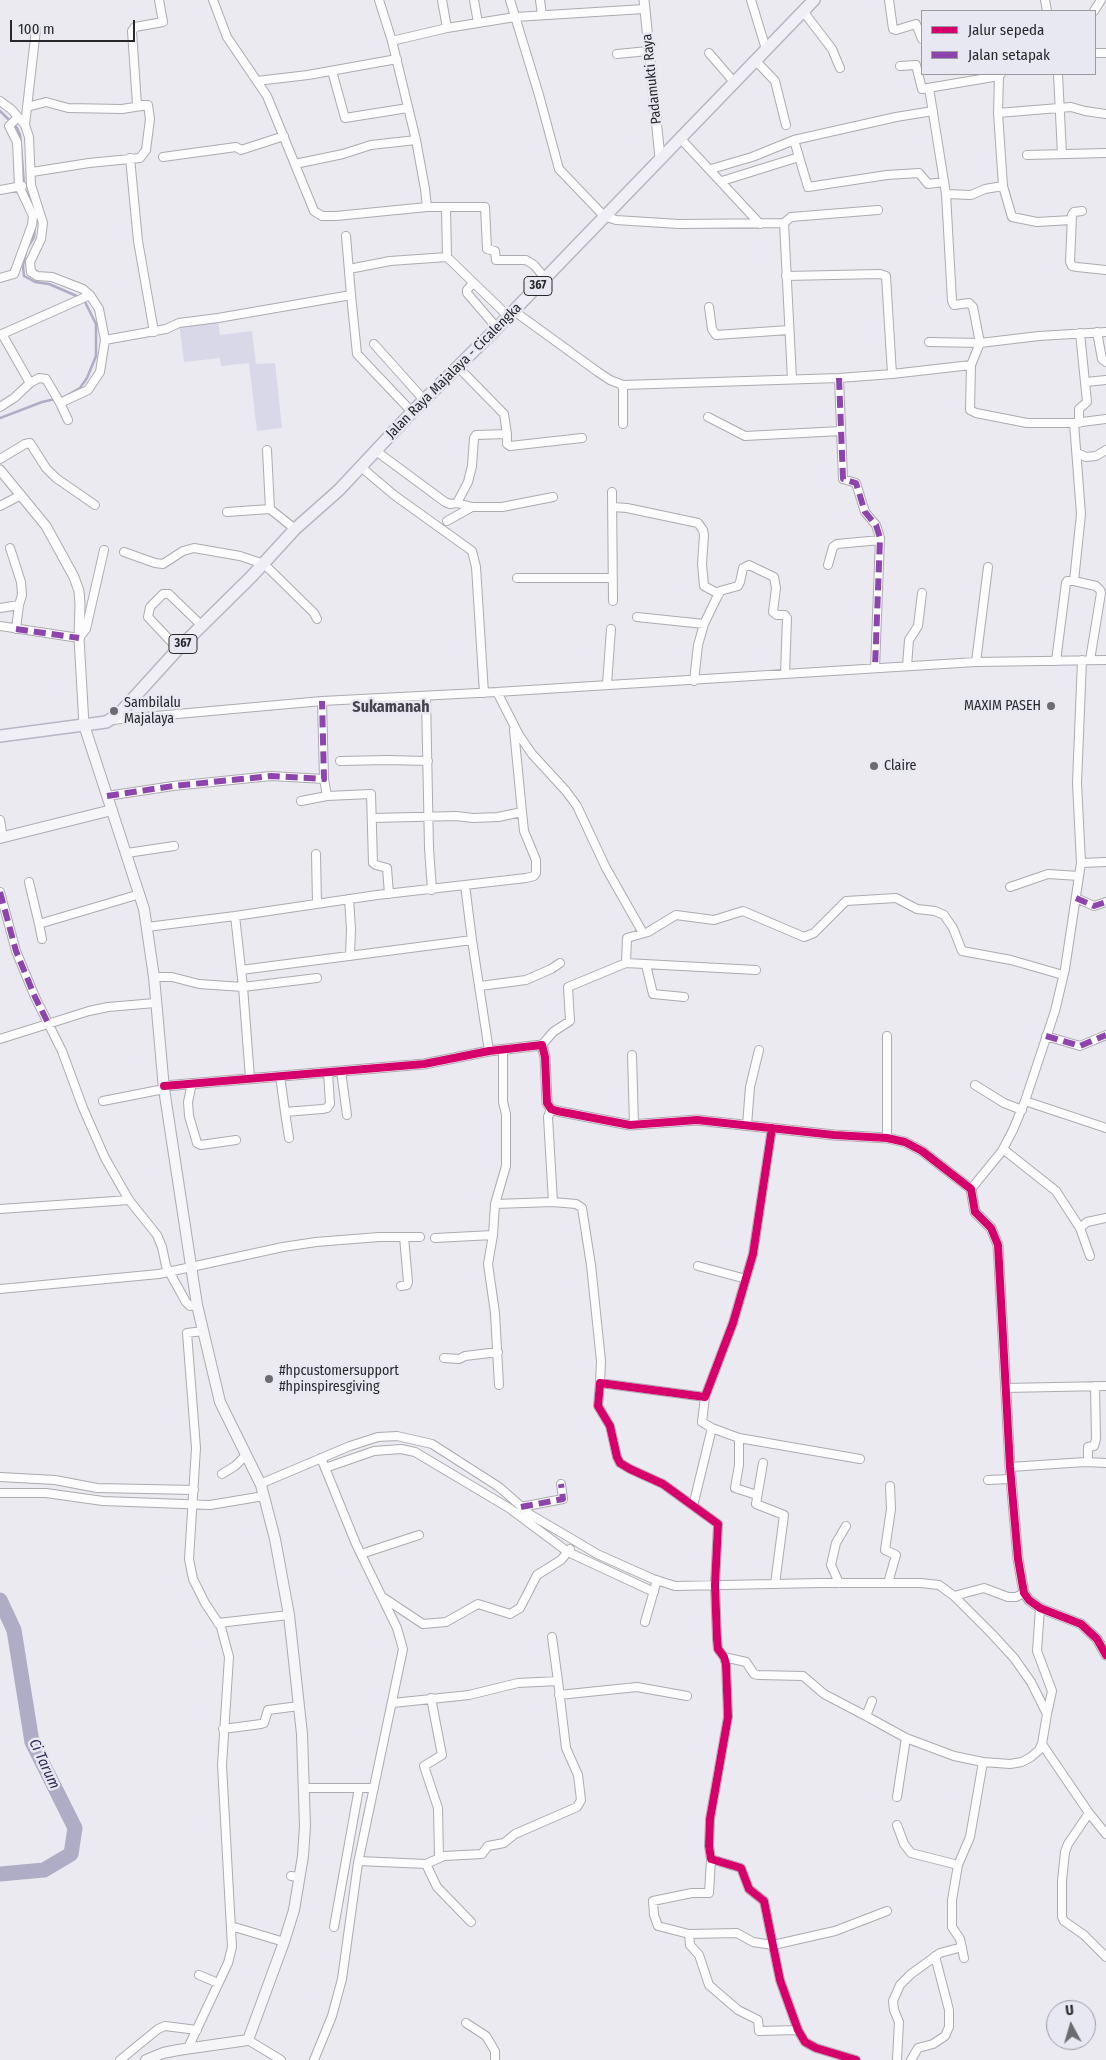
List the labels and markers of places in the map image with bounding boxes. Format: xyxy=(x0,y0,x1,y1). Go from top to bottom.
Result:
place label: Sambilalu Majalaya xyxy=(124,695,181,728)
place label: MAXIM PASEH xyxy=(964,698,1041,714)
marker: MAXIM PASEH xyxy=(1045,700,1057,712)
marker: Sambilalu Majalaya xyxy=(108,705,120,717)
place label: Claire xyxy=(884,758,916,774)
marker: Claire xyxy=(868,760,880,772)
place label: #hpcustomersupport #hpinspiresgiving xyxy=(279,1363,399,1395)
marker: #hpcustomersupport #hpinspiresgiving xyxy=(263,1373,275,1385)

